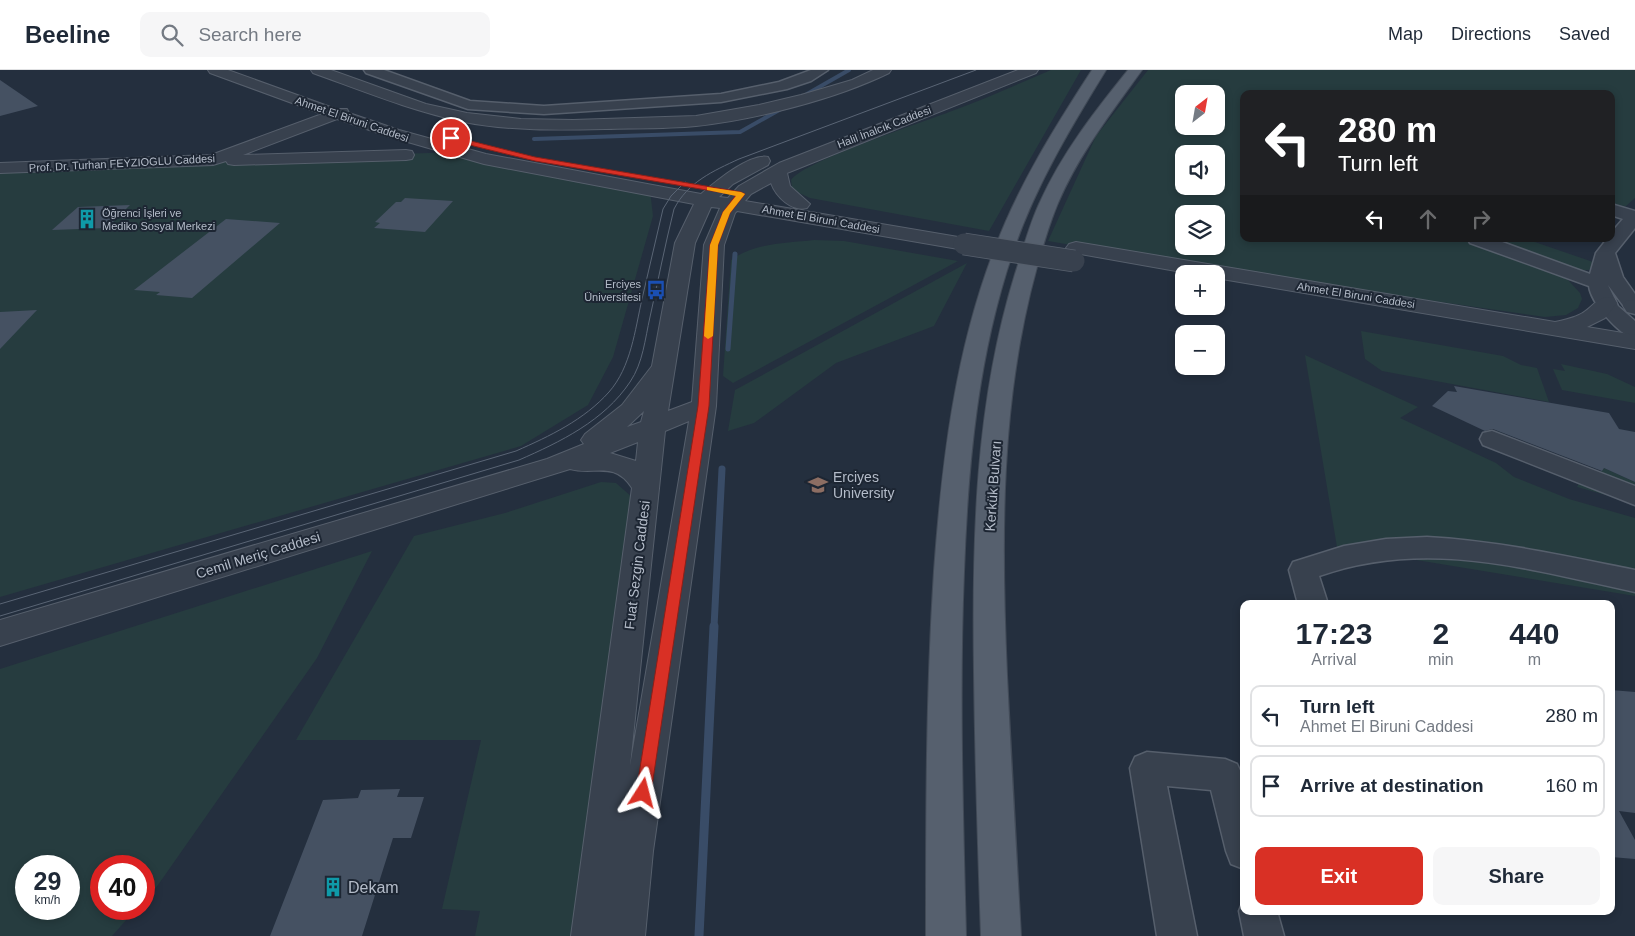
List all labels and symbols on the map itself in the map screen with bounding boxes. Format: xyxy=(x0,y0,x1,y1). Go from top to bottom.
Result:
north arrow xyxy=(1175,85,1225,135)
street label: Ahmet El Biruni Caddesi xyxy=(294,94,410,144)
street label: Halil İnalcık Caddesi xyxy=(835,104,933,150)
pin xyxy=(430,117,472,159)
street label: Prof. Dr. Turhan FEYZIOGLU Caddesi xyxy=(29,152,215,174)
street label: Ahmet El Biruni Caddesi xyxy=(761,203,881,235)
place label: Öğrenci İşleri ve Mediko Sosyal Merkezi xyxy=(102,207,215,232)
building icon: Öğrenci İşleri ve Mediko Sosyal Merkezi xyxy=(76,208,98,230)
place label: Erciyes Üniversitesi xyxy=(584,278,641,303)
bus stop icon: Erciyes Üniversitesi xyxy=(645,279,667,301)
street label: Ahmet El Biruni Caddesi xyxy=(1296,280,1416,310)
street label: Kerkük Bulvarı xyxy=(982,440,1004,532)
place label: Erciyes University xyxy=(833,469,894,501)
school or university icon: Erciyes University xyxy=(807,474,829,496)
street label: Fuat Sezgin Caddesi xyxy=(621,500,653,630)
street label: Cemil Meriç Caddesi xyxy=(194,528,322,582)
position arrow xyxy=(616,766,668,818)
speed limit sign: 40 xyxy=(90,855,155,920)
building icon: Dekam xyxy=(322,876,344,898)
place label: Dekam xyxy=(348,879,399,896)

